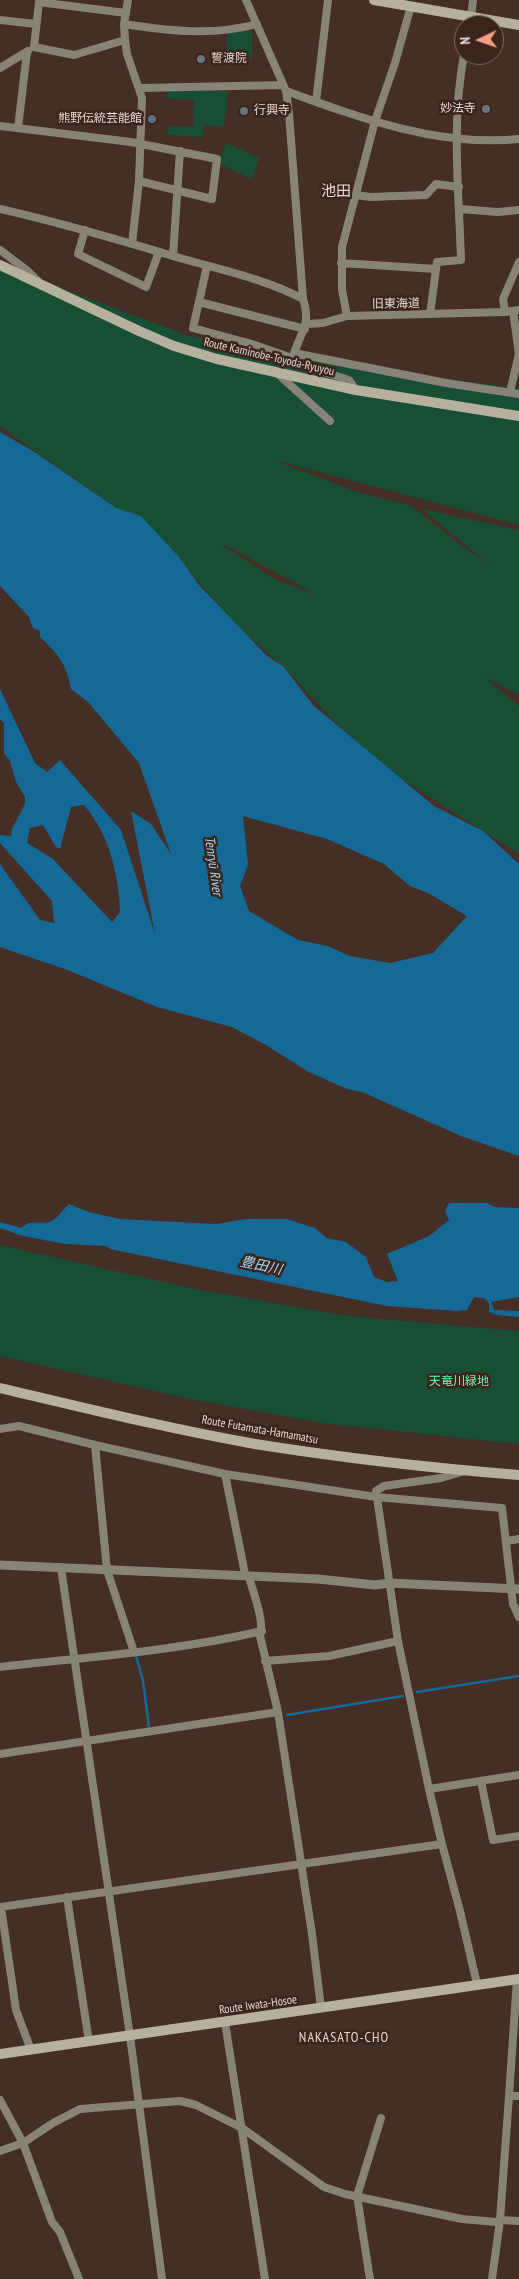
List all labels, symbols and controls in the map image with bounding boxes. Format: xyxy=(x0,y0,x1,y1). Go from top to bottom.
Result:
north arrow xyxy=(454,15,504,65)
text: N xyxy=(456,36,474,45)
place label: 誓渡院 xyxy=(211,52,247,66)
marker: 誓渡院 xyxy=(195,53,207,65)
place label: 妙法寺 xyxy=(440,102,476,116)
marker: 妙法寺 xyxy=(480,103,492,115)
place label: 行興寺 xyxy=(254,104,290,118)
marker: 行興寺 xyxy=(238,105,250,117)
place label: 熊野伝統芸能館 xyxy=(58,112,142,126)
marker: 熊野伝統芸能館 xyxy=(146,113,158,125)
district label: 池田 xyxy=(321,183,351,201)
street label: 旧東海道 xyxy=(372,296,420,312)
street label: Route Kaminobe-Toyoda-Ryuyou xyxy=(202,335,336,379)
water label: Tenryū River xyxy=(201,835,225,897)
water label: 豊田川 xyxy=(239,1253,283,1279)
park label: 天竜川緑地 xyxy=(429,1375,489,1389)
street label: Route Futamata-Hamamatsu xyxy=(201,1413,319,1447)
street label: Route Iwata-Hosoe xyxy=(218,1992,298,2018)
district label: NAKASATO-CHO xyxy=(297,2030,391,2046)

